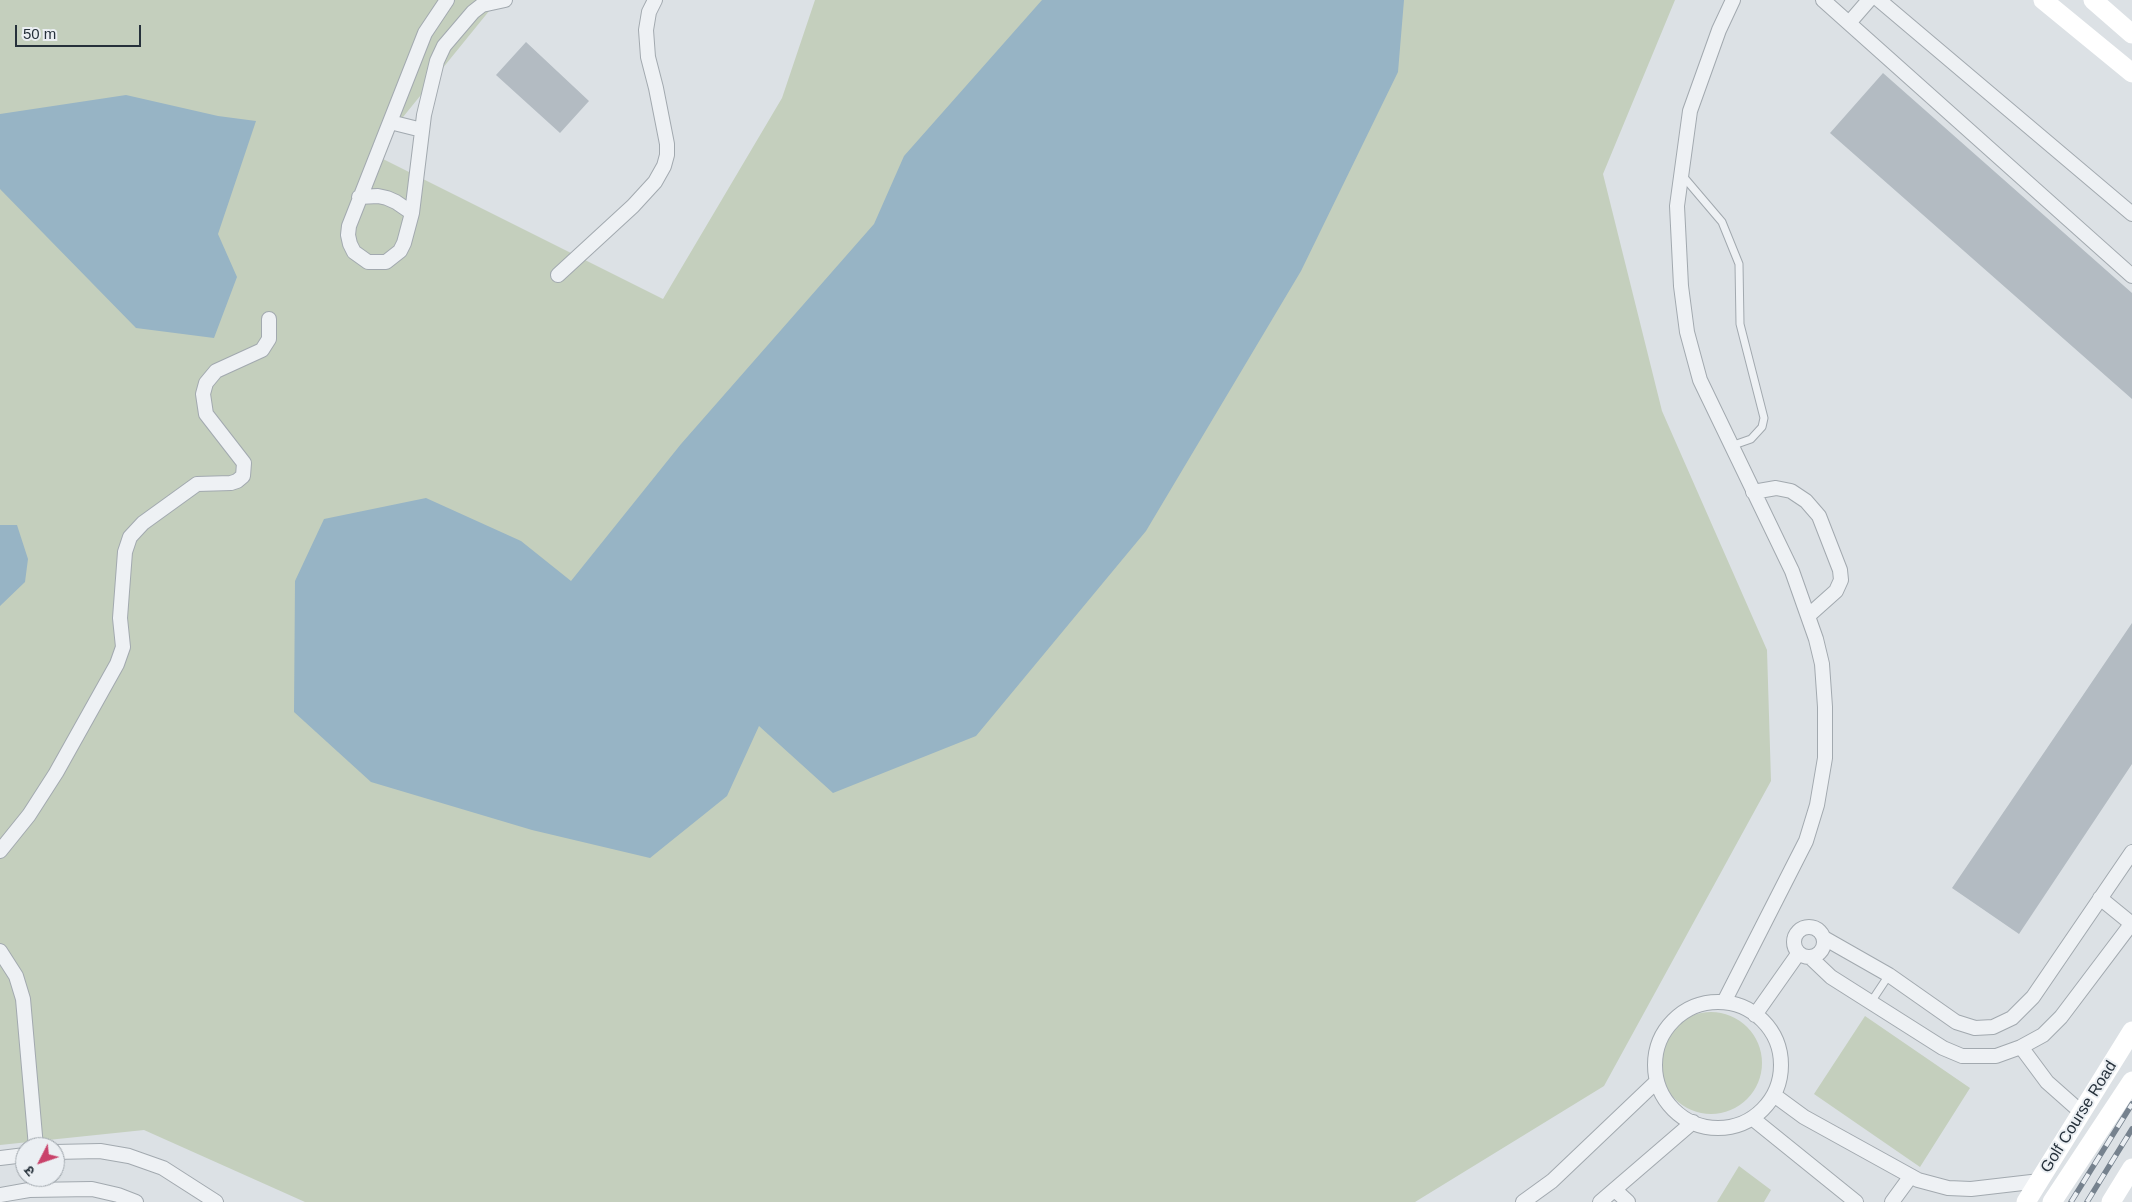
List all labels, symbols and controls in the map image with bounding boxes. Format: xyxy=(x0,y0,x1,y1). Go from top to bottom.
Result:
scale bar xyxy=(18,15,144,47)
text: 50 m xyxy=(23,25,56,42)
street label: Golf Course Road xyxy=(2037,1058,2121,1176)
north arrow xyxy=(15,1137,65,1187)
text: उ xyxy=(21,1163,38,1180)

